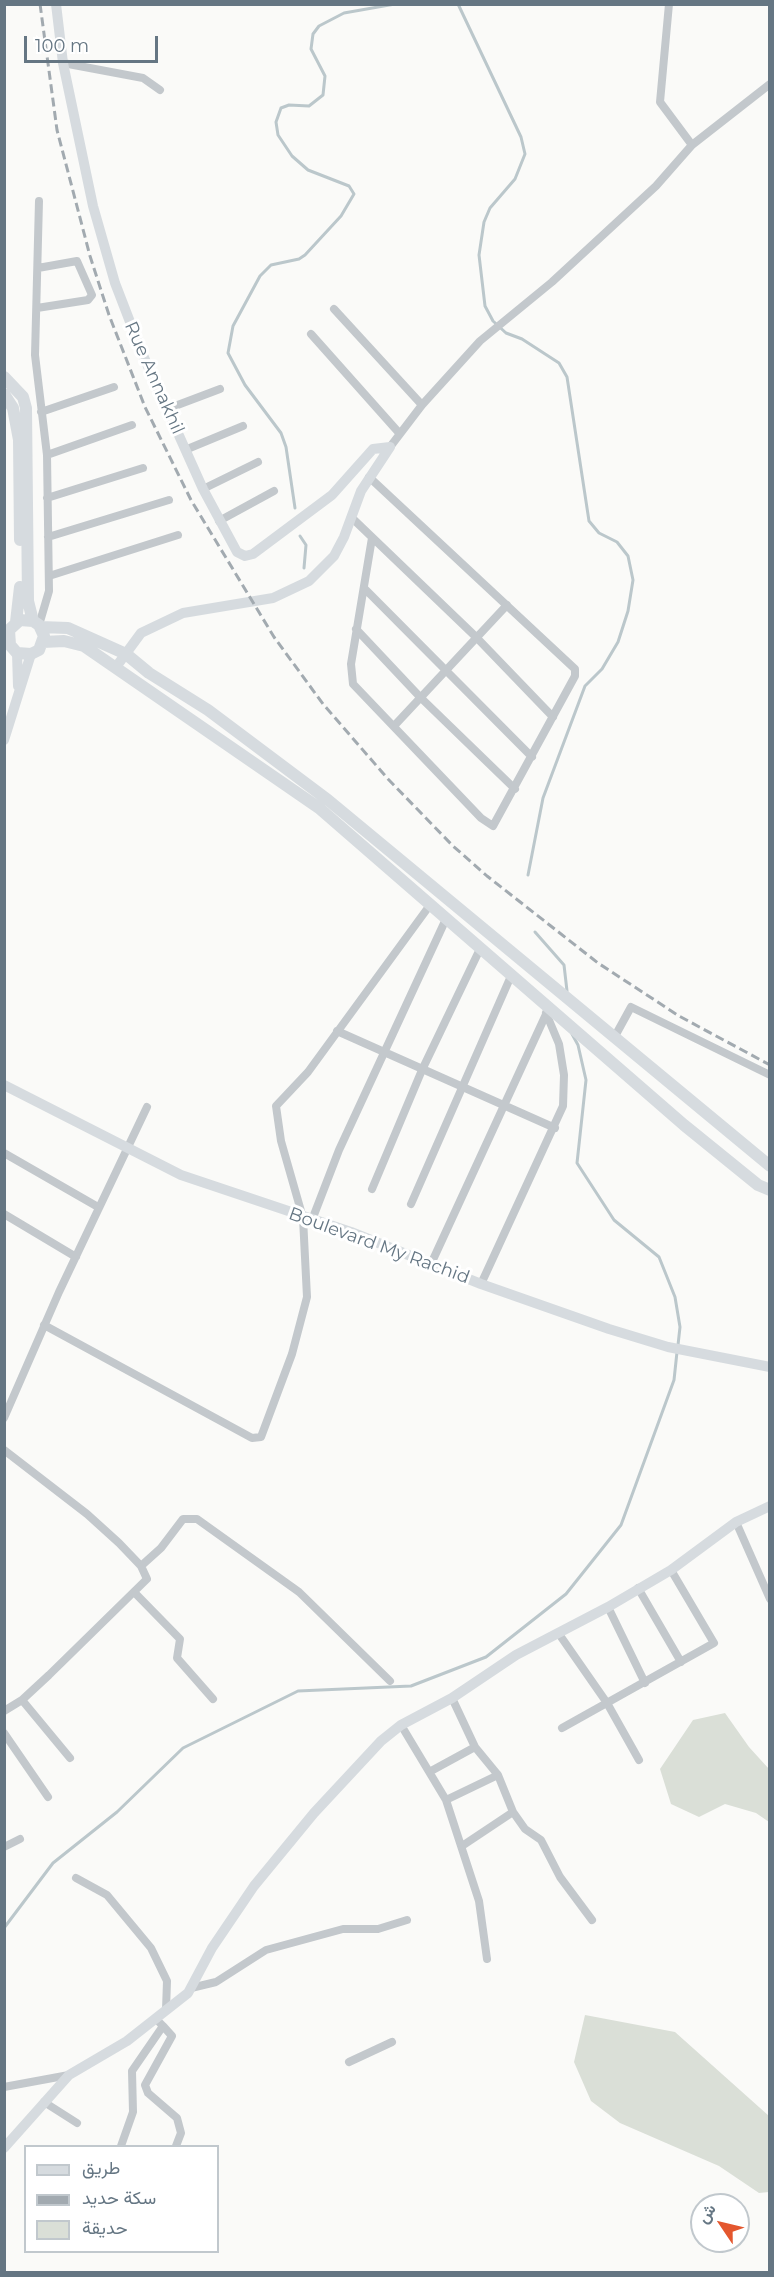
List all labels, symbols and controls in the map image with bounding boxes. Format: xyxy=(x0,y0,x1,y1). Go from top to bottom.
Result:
scale bar xyxy=(27,24,160,62)
text: 100 m xyxy=(35,35,89,57)
street label: Rue Annakhil xyxy=(119,318,189,438)
street label: Boulevard My Rachid xyxy=(286,1203,472,1289)
legend xyxy=(24,2145,219,2253)
text: طريق xyxy=(82,2157,120,2179)
text: سكة حديد xyxy=(82,2187,156,2209)
north arrow xyxy=(690,2193,750,2253)
text: ش xyxy=(693,2200,720,2227)
text: حديقة xyxy=(82,2217,128,2239)

